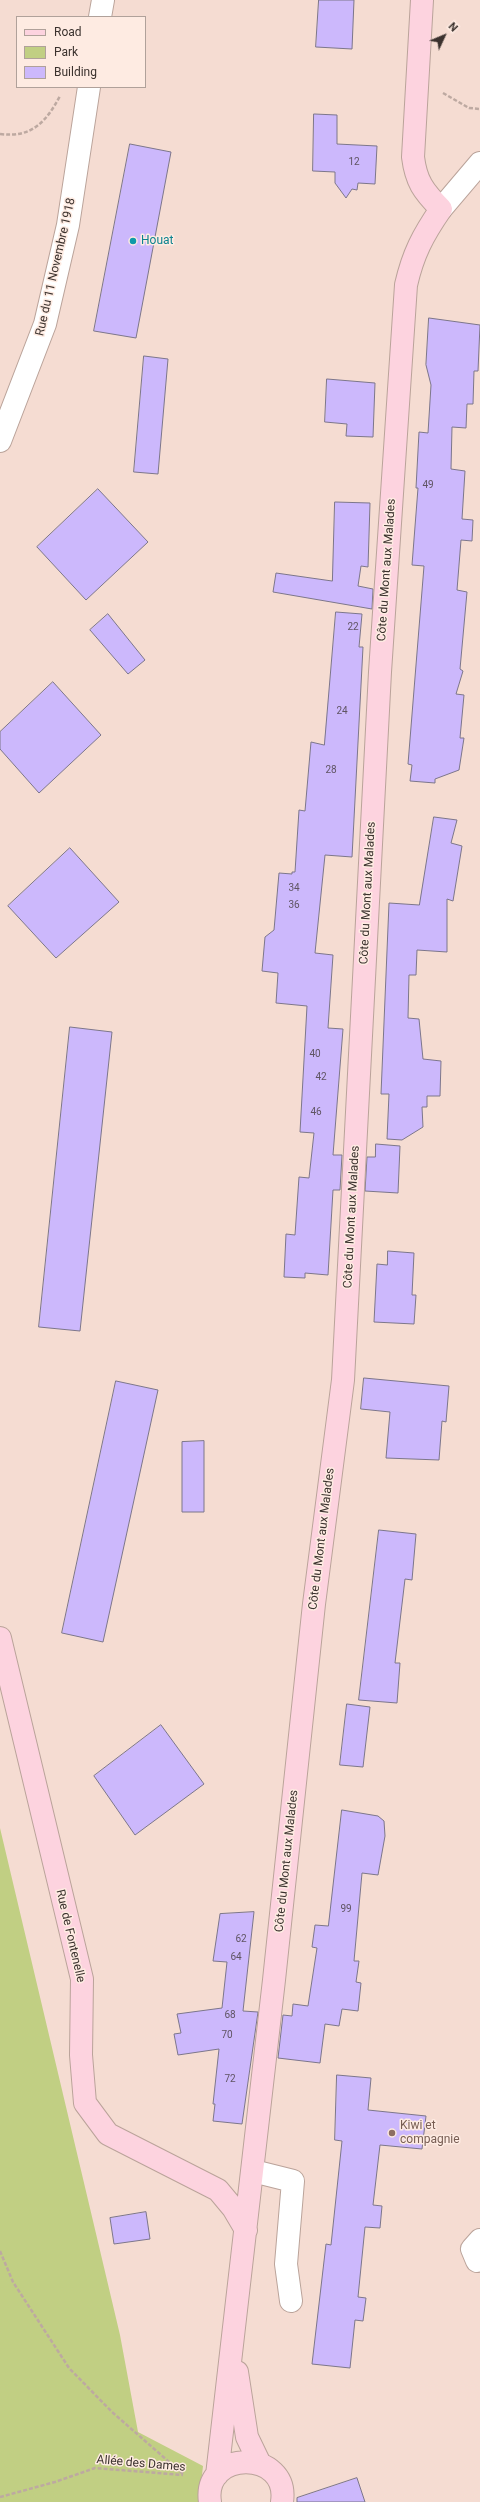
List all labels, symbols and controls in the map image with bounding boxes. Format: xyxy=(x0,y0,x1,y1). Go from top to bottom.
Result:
legend xyxy=(16,16,146,88)
north arrow xyxy=(424,16,464,56)
text: N xyxy=(446,20,460,35)
text: Road xyxy=(54,25,82,39)
text: Park xyxy=(54,45,78,59)
text: Building xyxy=(54,65,97,79)
house number: 12 xyxy=(348,156,360,168)
street label: Rue du 11 Novembre 1918 xyxy=(33,197,79,337)
place label: Houat xyxy=(141,234,173,248)
marker: Houat xyxy=(128,236,138,246)
house number: 49 xyxy=(422,479,434,491)
street label: Côte du Mont aux Malades xyxy=(375,498,399,642)
house number: 22 xyxy=(347,621,359,633)
house number: 24 xyxy=(336,705,348,717)
house number: 28 xyxy=(325,764,337,776)
street label: Côte du Mont aux Malades xyxy=(357,821,379,965)
house number: 34 xyxy=(288,882,300,894)
house number: 36 xyxy=(288,899,300,911)
house number: 40 xyxy=(309,1048,321,1060)
house number: 42 xyxy=(315,1071,327,1083)
house number: 46 xyxy=(310,1106,322,1118)
street label: Côte du Mont aux Malades xyxy=(341,1145,363,1289)
street label: Côte du Mont aux Malades xyxy=(306,1467,338,1611)
street label: Côte du Mont aux Malades xyxy=(272,1789,302,1933)
street label: Rue de Fontenelle xyxy=(52,1888,88,1984)
house number: 99 xyxy=(340,1903,352,1915)
house number: 62 xyxy=(235,1933,247,1945)
house number: 64 xyxy=(230,1951,242,1963)
house number: 68 xyxy=(224,2009,236,2021)
house number: 70 xyxy=(221,2029,233,2041)
house number: 72 xyxy=(224,2073,236,2085)
place label: Kiwi et compagnie xyxy=(400,2119,460,2147)
marker: Kiwi et compagnie xyxy=(387,2128,397,2138)
street label: Allée des Dames xyxy=(96,2453,186,2475)

